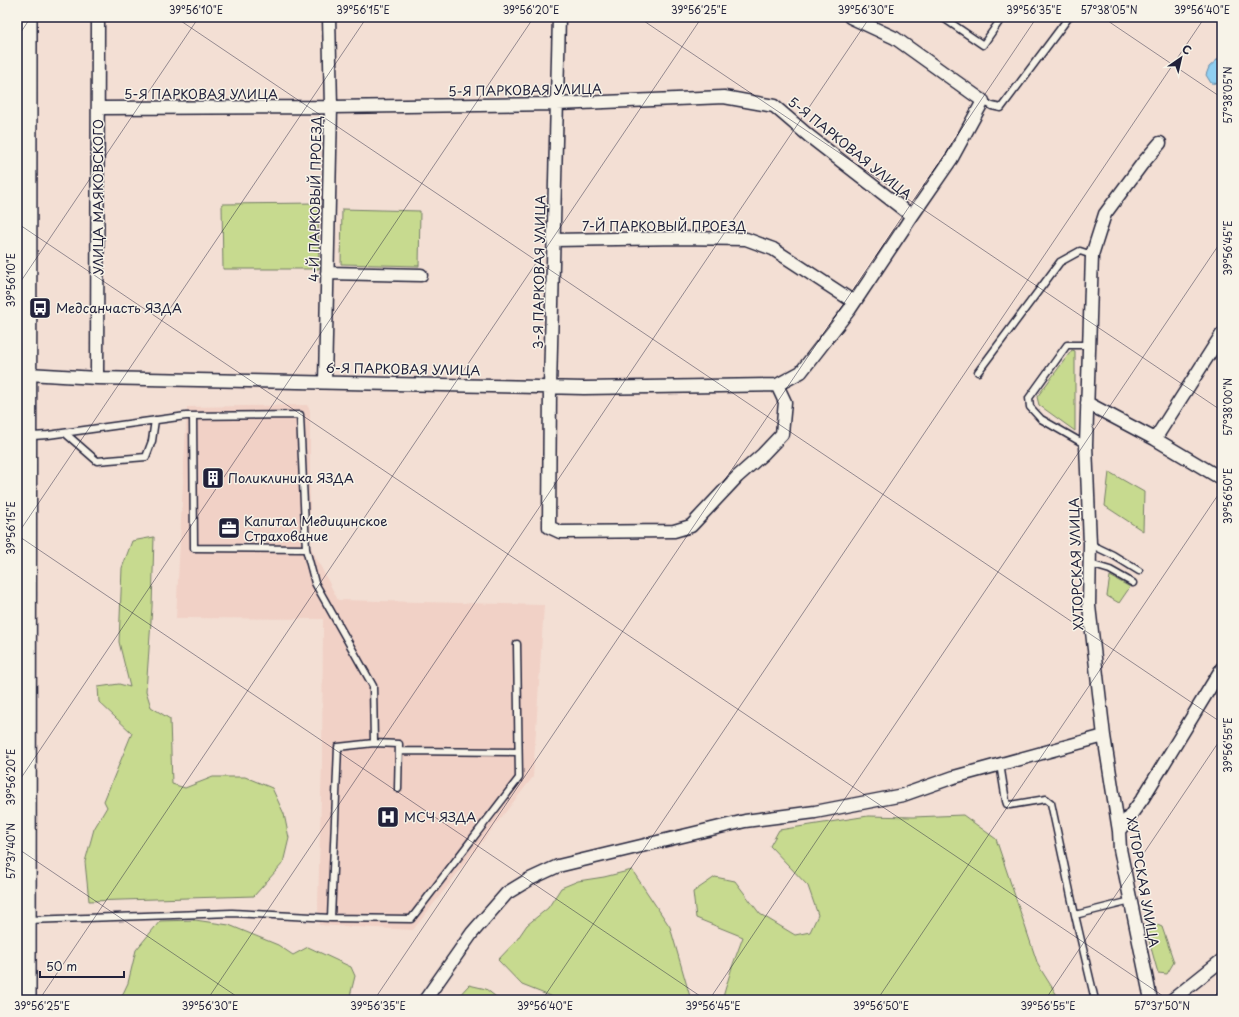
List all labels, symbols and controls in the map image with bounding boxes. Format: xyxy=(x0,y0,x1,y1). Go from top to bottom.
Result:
text: 39°56'10"E xyxy=(169,2,223,17)
text: 39°56'15"E xyxy=(336,2,390,17)
text: 39°56'20"E xyxy=(503,2,559,17)
text: 39°56'25"E xyxy=(671,2,727,17)
text: 39°56'30"E xyxy=(838,2,894,17)
text: 39°56'35"E xyxy=(1006,2,1062,17)
text: 57°38'05"N xyxy=(1080,2,1138,17)
text: 39°56'40"E xyxy=(1174,2,1230,17)
north arrow xyxy=(1161,38,1201,78)
text: С xyxy=(1179,40,1195,59)
text: 57°38'05"N xyxy=(1220,66,1235,124)
street label: 5-Я ПАРКОВАЯ УЛИЦА xyxy=(448,79,602,100)
street label: 5-Я ПАРКОВАЯ УЛИЦА xyxy=(124,84,278,103)
street label: 5-Я ПАРКОВАЯ УЛИЦА xyxy=(785,92,916,203)
street label: 4-Й ПАРКОВЫЙ ПРОЕЗД xyxy=(304,116,325,282)
street label: УЛИЦА МАЯКОВСКОГО xyxy=(88,119,107,275)
street label: 3-Я ПАРКОВАЯ УЛИЦА xyxy=(528,195,549,349)
street label: 7-Й ПАРКОВЫЙ ПРОЕЗД xyxy=(582,216,746,235)
text: 39°56'45"E xyxy=(1220,220,1235,276)
text: 39°56'10"E xyxy=(3,253,18,307)
bus stop icon: Медсанчасть ЯЗДА xyxy=(27,295,53,321)
place label: Медсанчасть ЯЗДА xyxy=(56,298,182,317)
street label: 6-Я ПАРКОВАЯ УЛИЦА xyxy=(326,358,481,379)
text: 57°38'00"N xyxy=(1220,378,1235,436)
building icon: Поликлиника ЯЗДА xyxy=(200,465,226,491)
place label: Поликлиника ЯЗДА xyxy=(228,468,354,487)
text: 39°56'50"E xyxy=(1220,468,1235,524)
street label: ХУТОРСКАЯ УЛИЦА xyxy=(1064,497,1087,631)
text: 39°56'15"E xyxy=(3,501,18,555)
place label: Капитал Медицинское Страхование xyxy=(244,511,387,545)
office icon: Капитал Медицинское Страхование xyxy=(216,515,242,541)
text: 39°56'55"E xyxy=(1220,717,1235,773)
text: 39°56'20"E xyxy=(3,749,18,805)
hospital icon: МСЧ ЯЗДА xyxy=(375,804,401,830)
place label: МСЧ ЯЗДА xyxy=(404,807,476,826)
street label: ХУТОРСКАЯ УЛИЦА xyxy=(1123,815,1164,949)
text: 57°37'40"N xyxy=(3,823,18,879)
scale bar xyxy=(40,953,124,979)
text: 50 m xyxy=(46,957,77,975)
text: 39°56'25"E xyxy=(14,998,70,1013)
text: 39°56'30"E xyxy=(182,998,238,1013)
text: 39°56'35"E xyxy=(350,998,406,1013)
text: 39°56'40"E xyxy=(517,998,573,1013)
text: 39°56'45"E xyxy=(685,998,741,1013)
text: 39°56'50"E xyxy=(853,998,909,1013)
text: 39°56'55"E xyxy=(1020,998,1076,1013)
text: 57°37'50"N xyxy=(1134,998,1190,1013)

